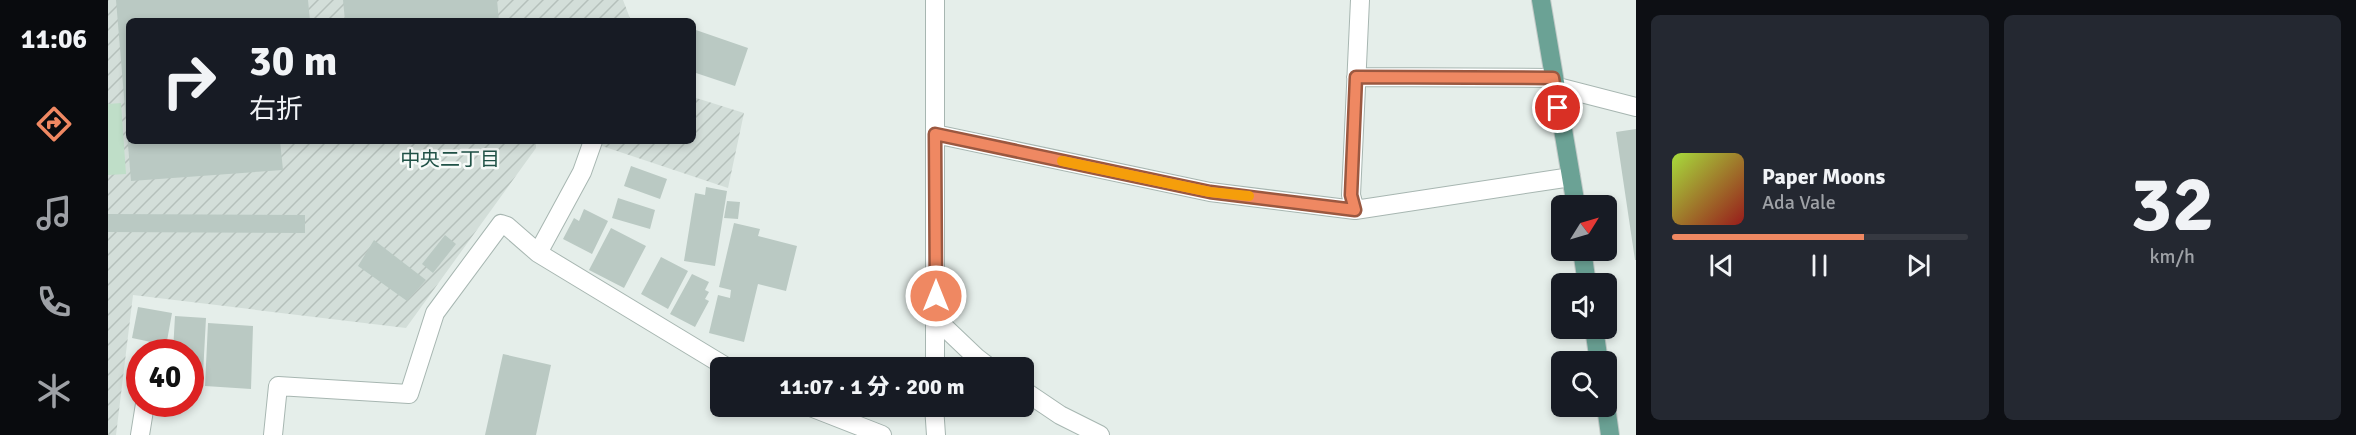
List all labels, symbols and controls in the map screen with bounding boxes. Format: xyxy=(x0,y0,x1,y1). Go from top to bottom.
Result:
text: 11:06 xyxy=(21,23,87,56)
text: 30 m xyxy=(249,36,338,87)
icon: right xyxy=(150,42,228,120)
pin xyxy=(1532,82,1583,133)
icon: arrive xyxy=(1541,91,1574,124)
text: 右折 xyxy=(249,93,303,126)
icon: directions xyxy=(33,103,75,145)
district label: 中央二丁目 xyxy=(400,147,500,172)
text: 32 xyxy=(2130,157,2214,253)
text: Paper Moons xyxy=(1762,163,1885,190)
text: Ada Vale xyxy=(1762,190,1836,215)
icon: music xyxy=(33,192,75,234)
north arrow xyxy=(1551,195,1617,261)
map controls xyxy=(1551,195,1617,417)
text: km/h xyxy=(2150,244,2195,269)
icon: previous xyxy=(1705,249,1738,282)
icon: pause xyxy=(1803,249,1836,282)
icon: next xyxy=(1902,249,1935,282)
position arrow xyxy=(904,264,968,328)
button: sound xyxy=(1551,273,1617,339)
icon: phone xyxy=(33,281,75,323)
speed limit sign: 40 xyxy=(126,339,204,417)
button: search xyxy=(1551,351,1617,417)
icon: climate xyxy=(33,370,75,412)
text: 11:07 · 1 分 · 200 m xyxy=(780,373,964,400)

